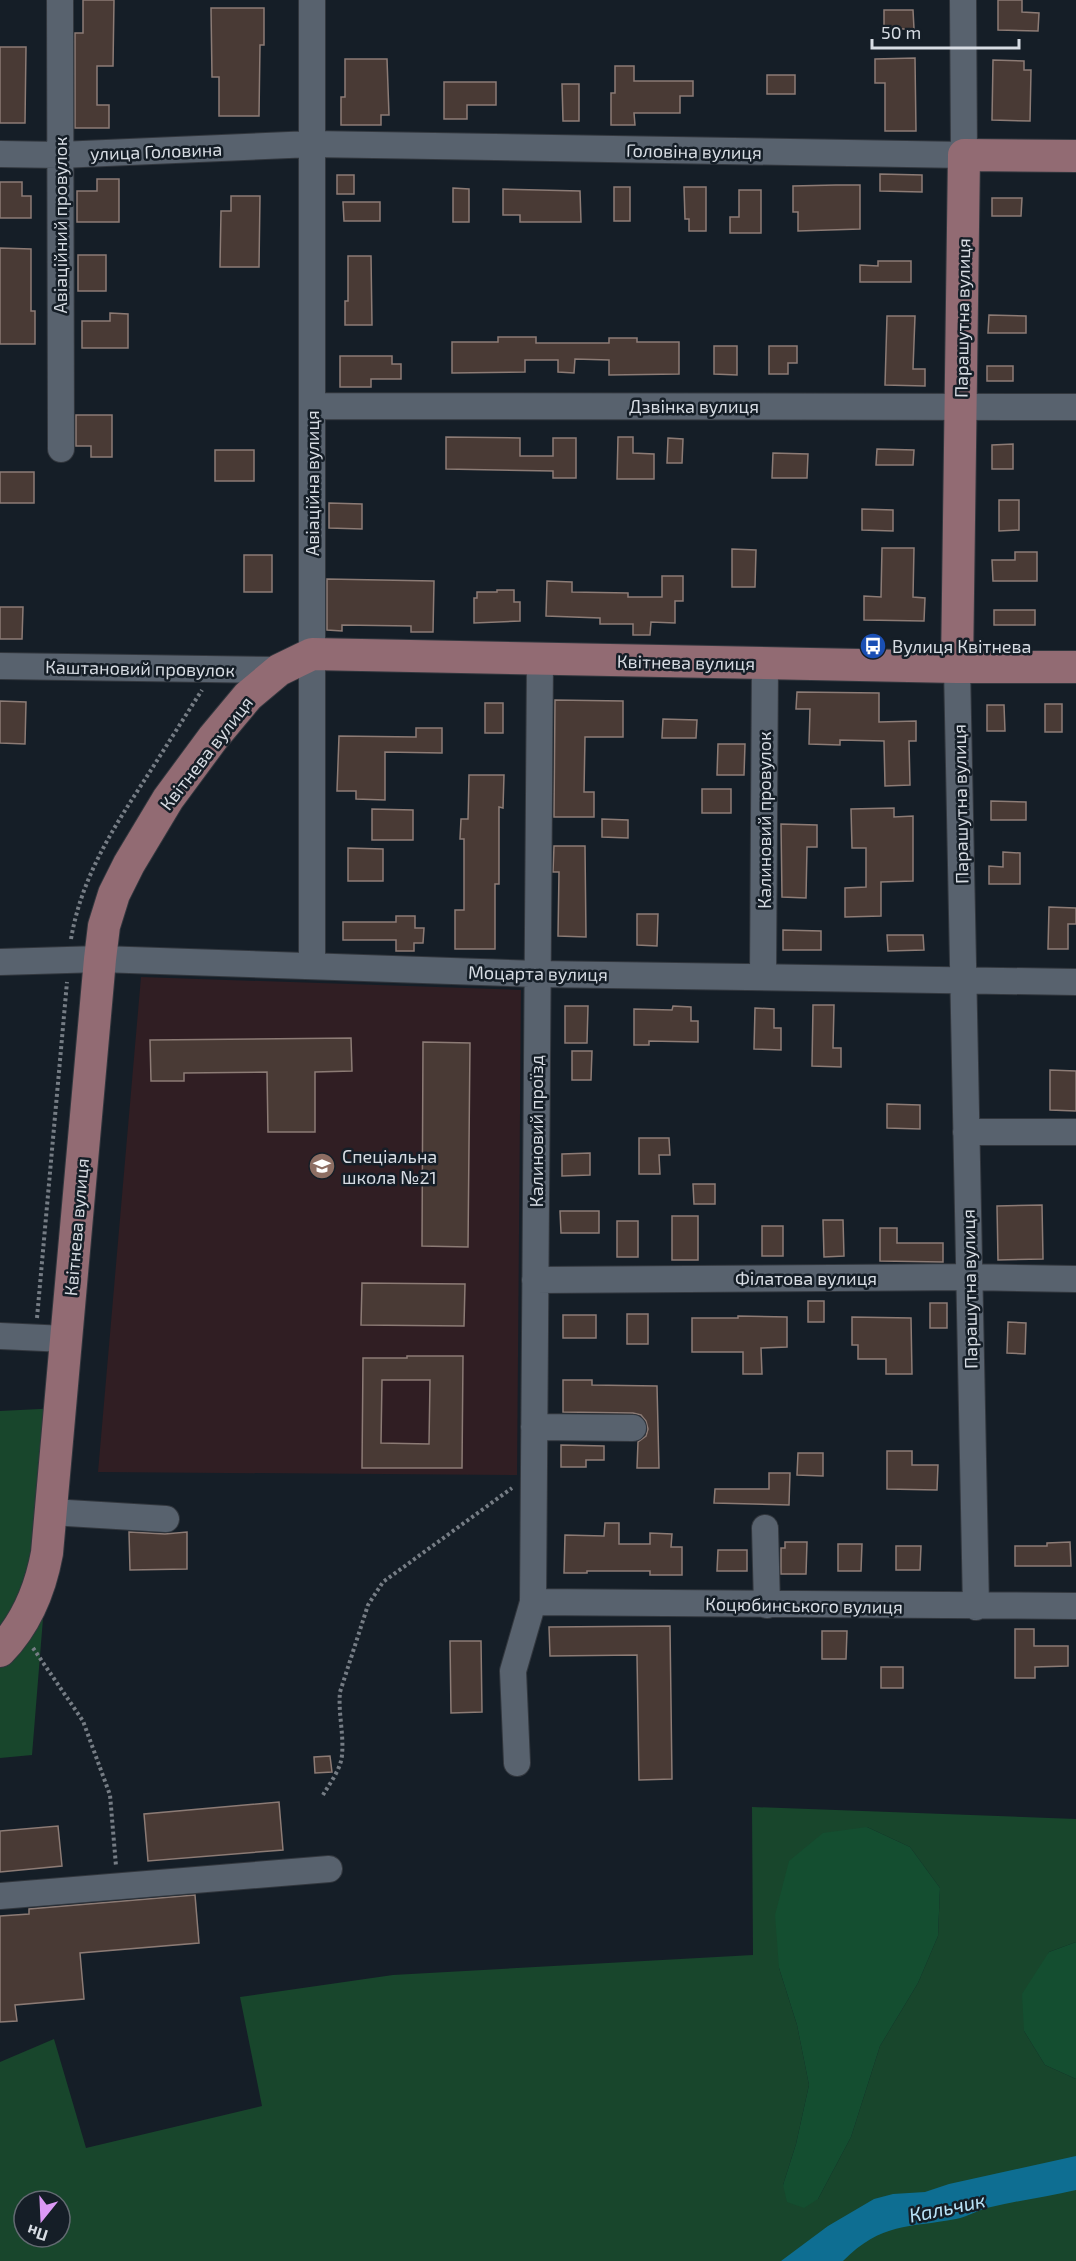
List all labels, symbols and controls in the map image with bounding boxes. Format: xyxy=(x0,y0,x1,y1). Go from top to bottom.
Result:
scale bar xyxy=(872,12,1019,50)
text: 50 m xyxy=(881,21,921,43)
street label: Авіаційний провулок xyxy=(49,136,71,314)
street label: улица Головина xyxy=(90,138,222,164)
street label: Головіна вулиця xyxy=(626,139,762,163)
street label: Парашутна вулиця xyxy=(950,238,974,398)
street label: Дзвінка вулиця xyxy=(629,395,759,417)
street label: Авіаційна вулиця xyxy=(301,410,323,556)
bus stop icon: Вулиця Квітнева xyxy=(858,631,888,661)
place label: Вулиця Квітнева xyxy=(892,635,1032,657)
street label: Квітнева вулиця xyxy=(617,650,755,674)
street label: Каштановий провулок xyxy=(45,655,235,681)
street label: Квітнева вулиця xyxy=(155,692,257,814)
street label: Парашутна вулиця xyxy=(948,724,972,884)
street label: Калиновий провулок xyxy=(753,731,775,909)
street label: Моцарта вулиця xyxy=(468,961,608,985)
street label: Калиновий проїзд xyxy=(525,1055,547,1207)
place label: Спеціальна школа №21 xyxy=(342,1145,437,1188)
school or university icon: Спеціальна школа №21 xyxy=(307,1151,337,1181)
street label: Квітнева вулиця xyxy=(59,1157,93,1297)
street label: Парашутна вулиця xyxy=(957,1209,981,1369)
street label: Філатова вулиця xyxy=(735,1267,877,1289)
street label: Коцюбинського вулиця xyxy=(705,1592,903,1618)
water label: Кальчик xyxy=(907,2187,988,2227)
north arrow xyxy=(12,2189,72,2249)
text: Пн xyxy=(24,2221,50,2246)

